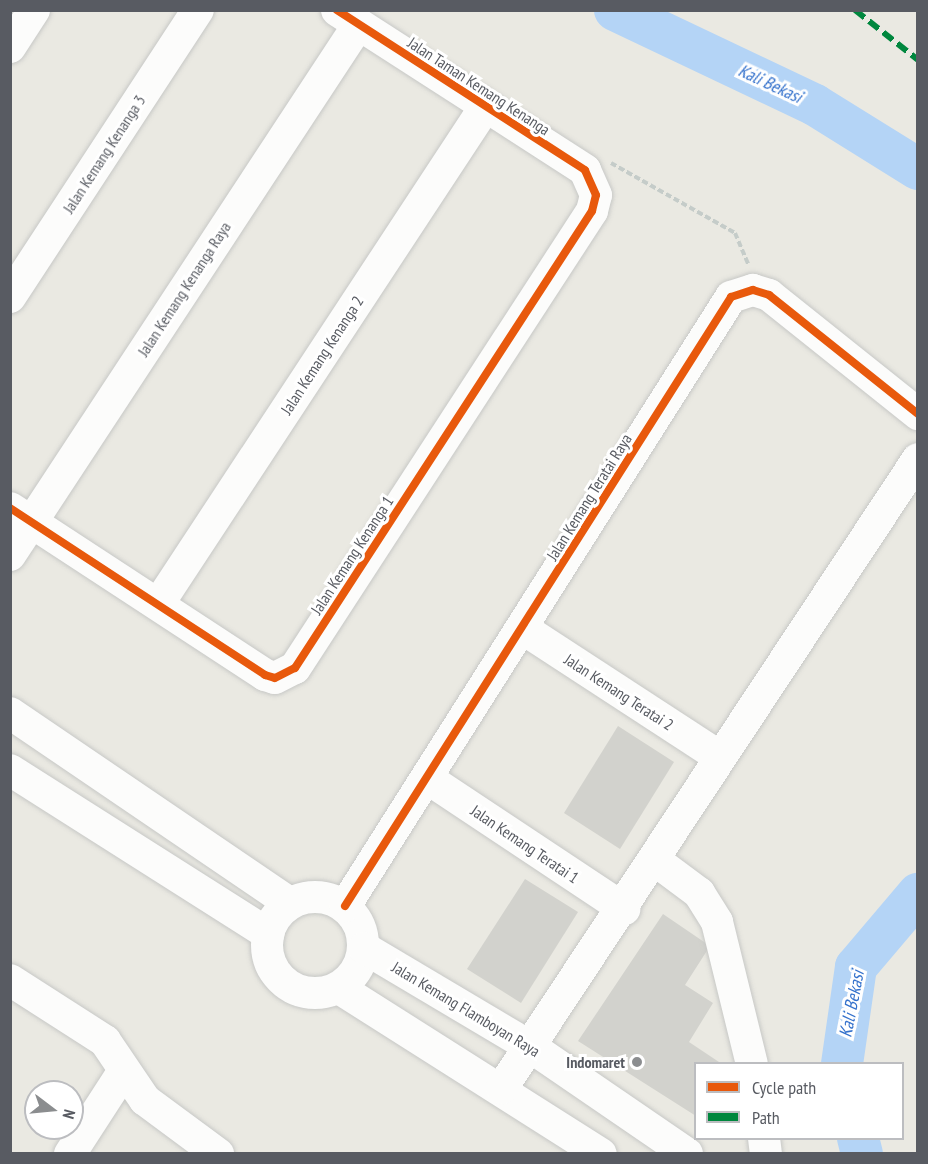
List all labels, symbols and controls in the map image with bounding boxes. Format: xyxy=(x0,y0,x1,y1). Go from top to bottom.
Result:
street label: Jalan Taman Kemang Kenanga xyxy=(404,33,554,139)
water label: Kali Bekasi xyxy=(735,60,805,108)
street label: Jalan Kemang Kenanga 3 xyxy=(59,91,149,217)
street label: Jalan Kemang Kenanga Raya xyxy=(133,218,235,360)
street label: Jalan Kemang Kenanga 2 xyxy=(277,292,367,418)
street label: Jalan Kemang Teratai Raya xyxy=(542,430,636,564)
street label: Jalan Kemang Kenanga 1 xyxy=(307,492,397,618)
street label: Jalan Kemang Teratai 2 xyxy=(561,649,677,735)
street label: Jalan Kemang Teratai 1 xyxy=(467,801,583,887)
street label: Jalan Kemang Flamboyan Raya xyxy=(389,957,543,1061)
water label: Kali Bekasi xyxy=(835,969,869,1039)
place label: Indomaret xyxy=(566,1052,625,1072)
marker: Indomaret xyxy=(630,1055,644,1069)
legend xyxy=(694,1062,904,1140)
text: Cycle path xyxy=(752,1076,816,1099)
north arrow xyxy=(24,1080,84,1140)
text: Path xyxy=(752,1106,780,1129)
text: N xyxy=(59,1107,80,1121)

